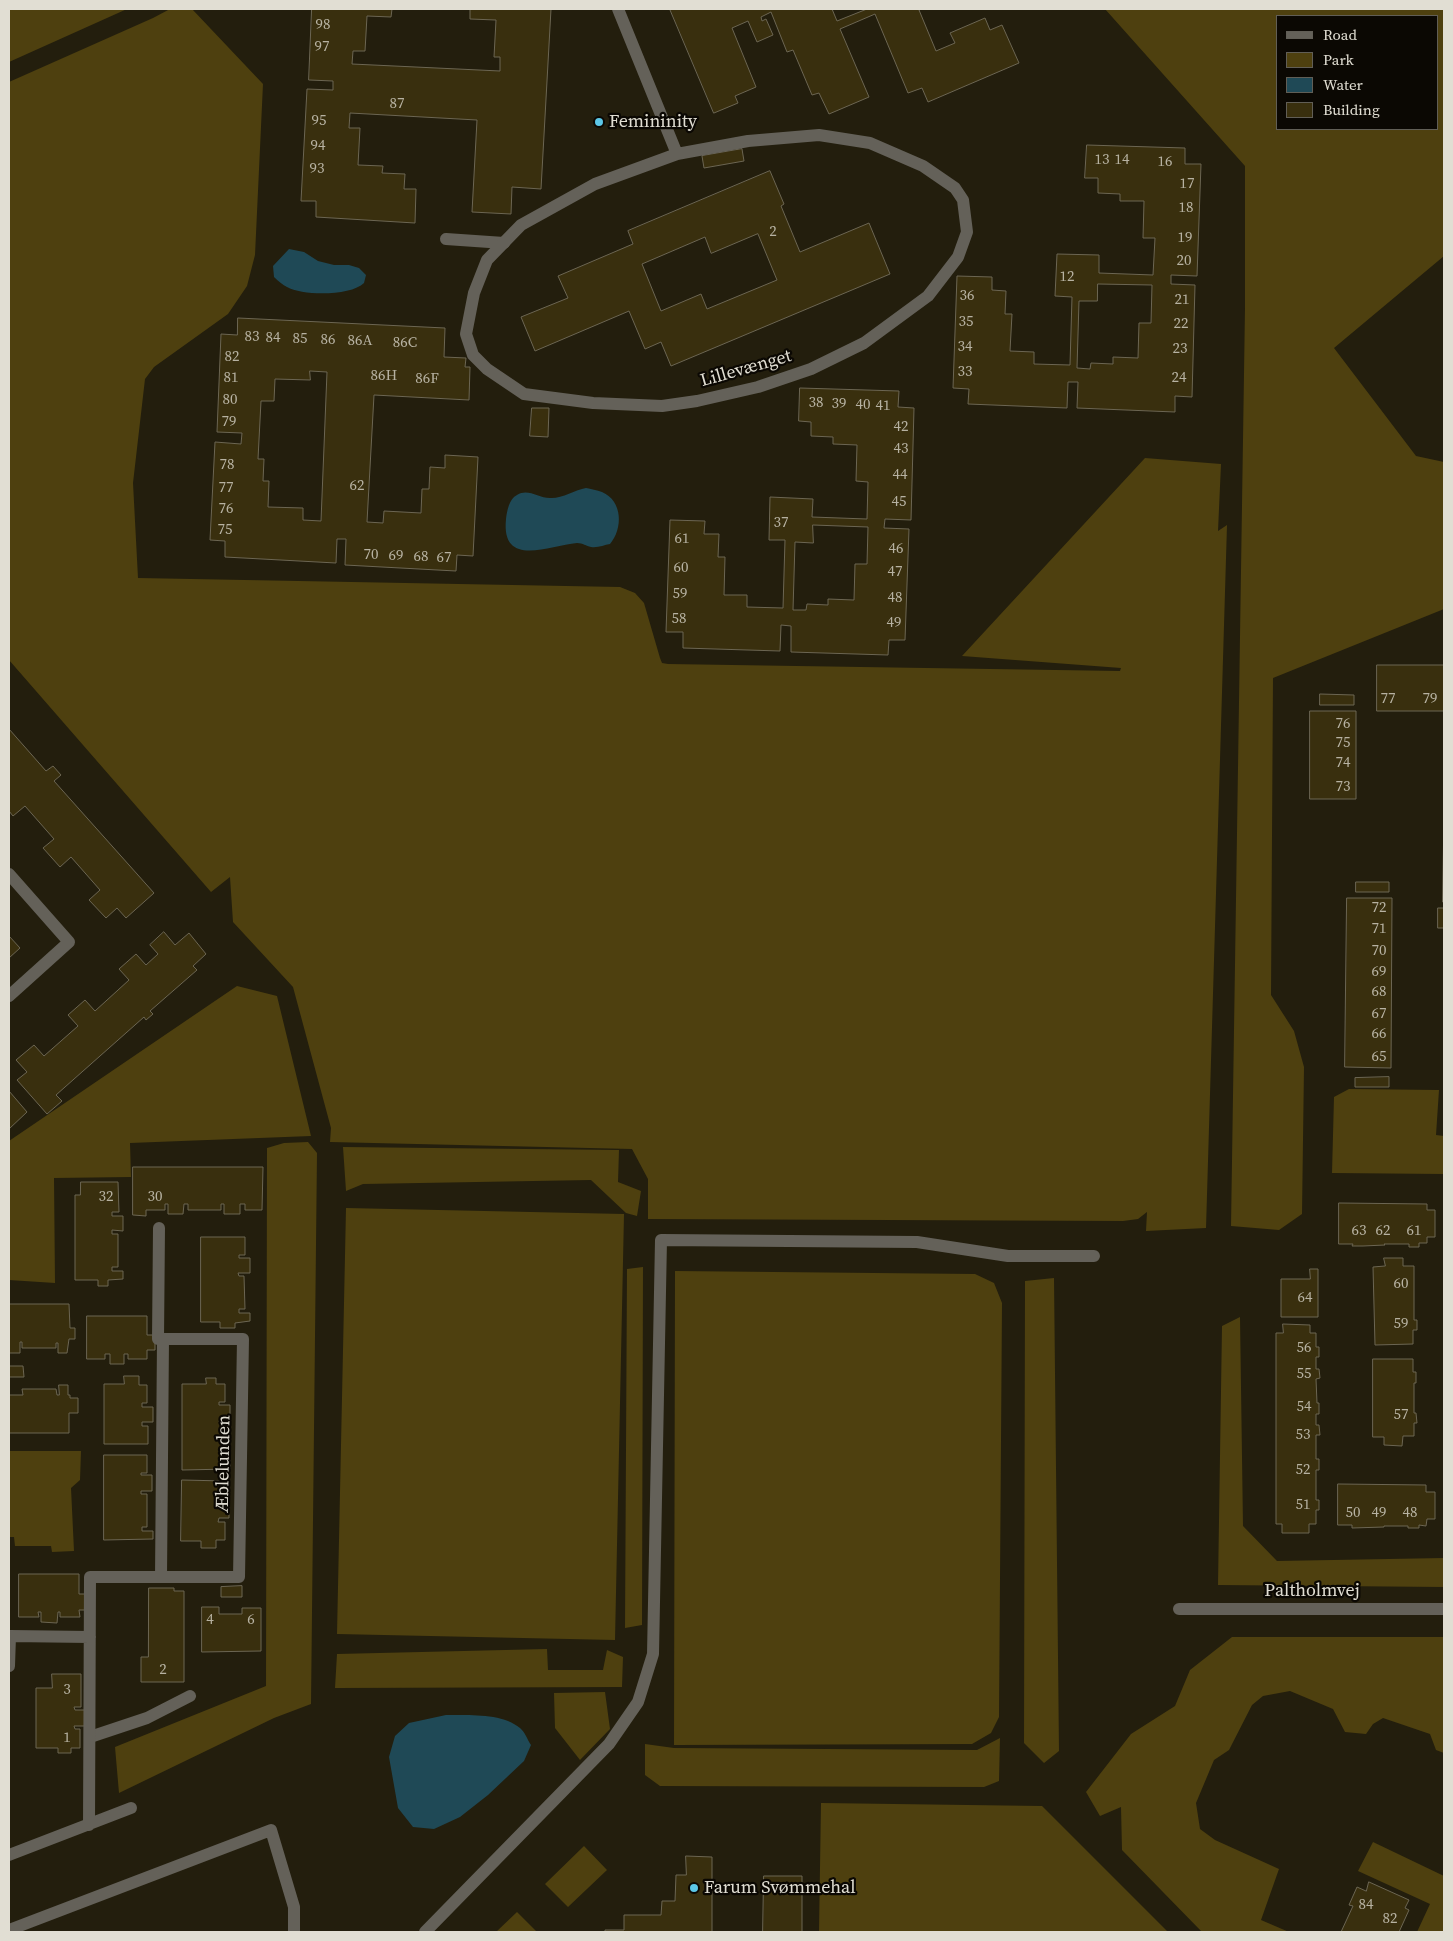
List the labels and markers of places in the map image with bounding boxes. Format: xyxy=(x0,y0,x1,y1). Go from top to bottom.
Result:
place label: Femininity xyxy=(609,111,697,133)
marker: Femininity xyxy=(593,116,605,128)
place label: Farum Svømmehal xyxy=(704,1877,856,1899)
marker: Farum Svømmehal xyxy=(688,1882,700,1894)

